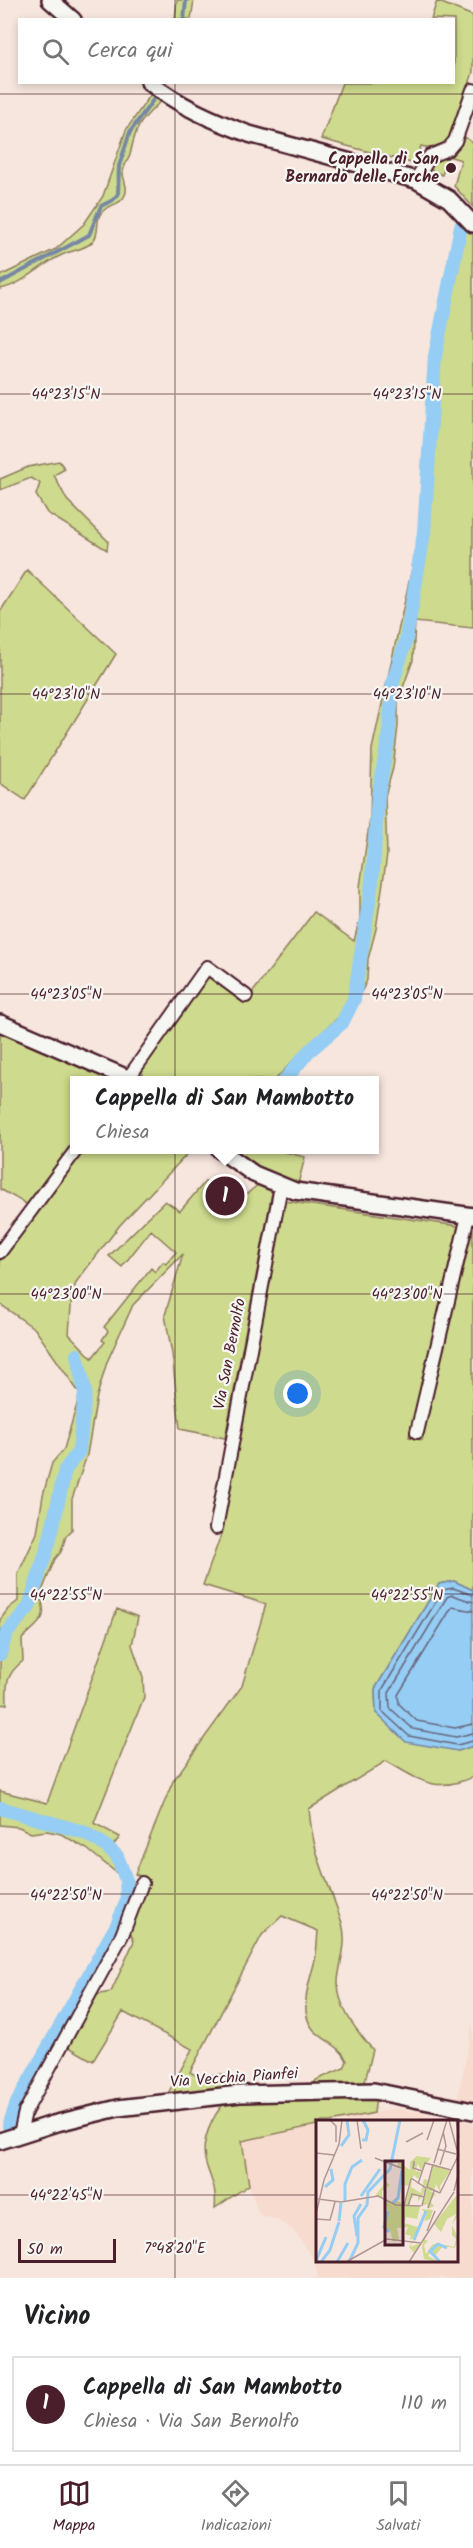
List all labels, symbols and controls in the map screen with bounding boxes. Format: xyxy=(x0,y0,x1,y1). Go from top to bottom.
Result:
search box xyxy=(18,18,455,84)
text: Cerca qui xyxy=(87,34,173,69)
icon: search xyxy=(39,35,72,68)
place label: Cappella di San Bernardo delle Forche xyxy=(285,147,439,190)
marker: Cappella di San Bernardo delle Forche xyxy=(444,161,458,175)
text: 44°23'15"N xyxy=(32,383,100,407)
text: 44°23'15"N xyxy=(373,383,441,407)
text: 44°23'10"N xyxy=(32,683,100,707)
text: 44°23'10"N xyxy=(373,683,441,707)
text: 44°23'05"N xyxy=(30,983,102,1007)
text: 44°23'05"N xyxy=(371,983,443,1007)
popup xyxy=(70,1076,379,1154)
text: Cappella di San Mambotto xyxy=(95,1082,354,1117)
text: Chiesa xyxy=(95,1117,149,1149)
pin: 1 xyxy=(206,1174,244,1218)
text: 44°23'00"N xyxy=(30,1283,102,1307)
text: 44°23'00"N xyxy=(371,1283,443,1307)
street label: Via San Bernolfo xyxy=(207,1296,253,1412)
your location xyxy=(283,1379,312,1408)
text: 44°22'55"N xyxy=(30,1584,102,1608)
text: 44°22'55"N xyxy=(371,1584,443,1608)
text: 44°22'50"N xyxy=(30,1884,102,1908)
text: 44°22'50"N xyxy=(371,1884,443,1908)
street label: Via Vecchia Pianfei xyxy=(169,2061,300,2095)
inset map xyxy=(316,2120,458,2263)
text: 44°22'45"N xyxy=(30,2184,102,2208)
scale bar xyxy=(18,2236,116,2264)
text: 50 m xyxy=(27,2237,63,2262)
text: 7°48'20"E xyxy=(144,2237,207,2261)
text: Vicino xyxy=(24,2296,90,2338)
text: Cappella di San Mambotto xyxy=(83,2371,342,2406)
text: 1 xyxy=(42,2388,49,2420)
text: 110 m xyxy=(401,2388,447,2420)
text: Chiesa · Via San Bernolfo xyxy=(83,2406,299,2438)
tab: Mappa xyxy=(53,2477,96,2538)
tab: Indicazioni xyxy=(201,2477,271,2538)
tab: Salvati xyxy=(376,2477,420,2538)

